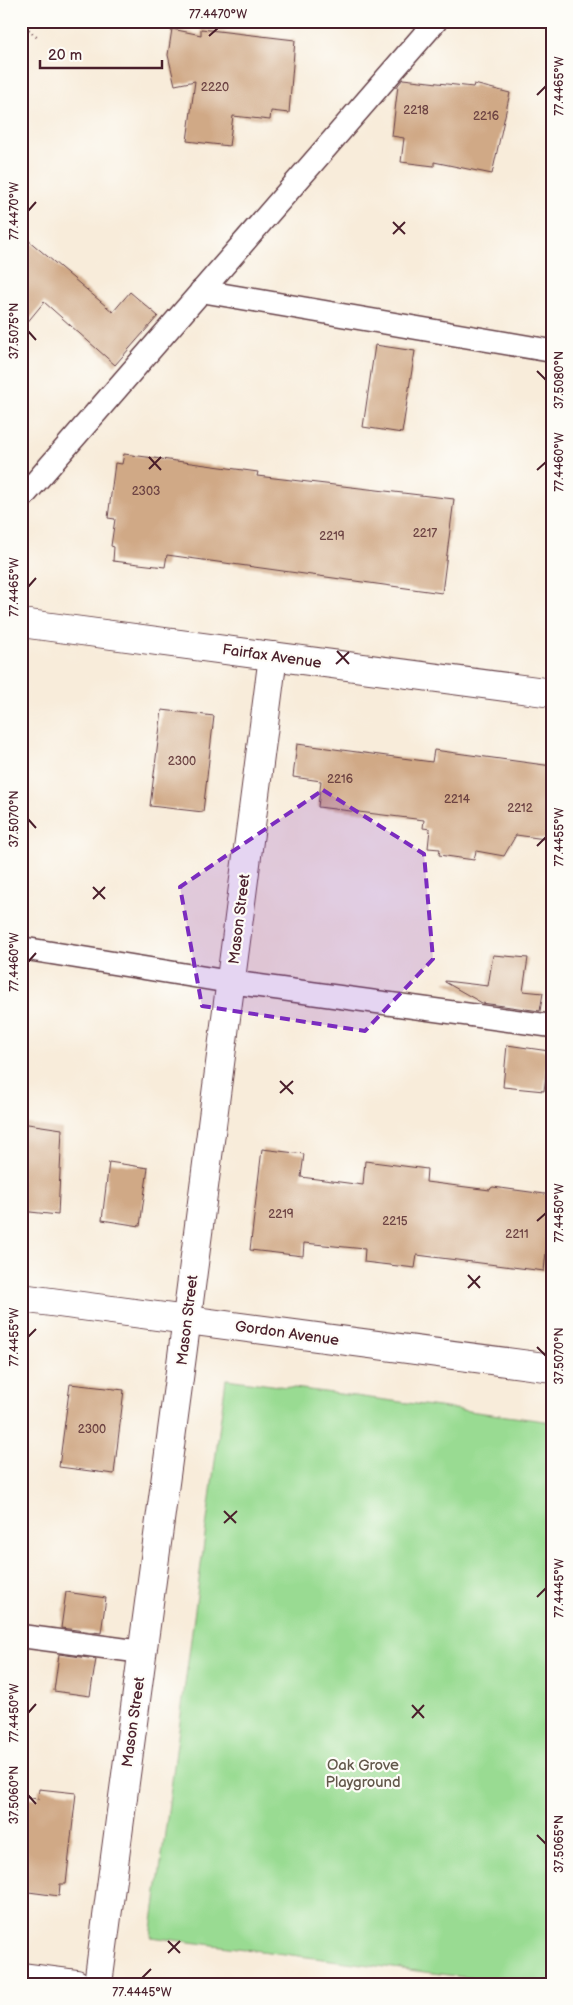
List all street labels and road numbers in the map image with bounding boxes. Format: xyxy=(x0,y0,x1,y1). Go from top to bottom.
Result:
street label: Fairfax Avenue xyxy=(221,640,323,673)
street label: Mason Street xyxy=(225,872,255,965)
street label: Mason Street xyxy=(173,1273,203,1366)
street label: Gordon Avenue xyxy=(234,1317,340,1350)
street label: Mason Street xyxy=(118,1675,149,1768)

